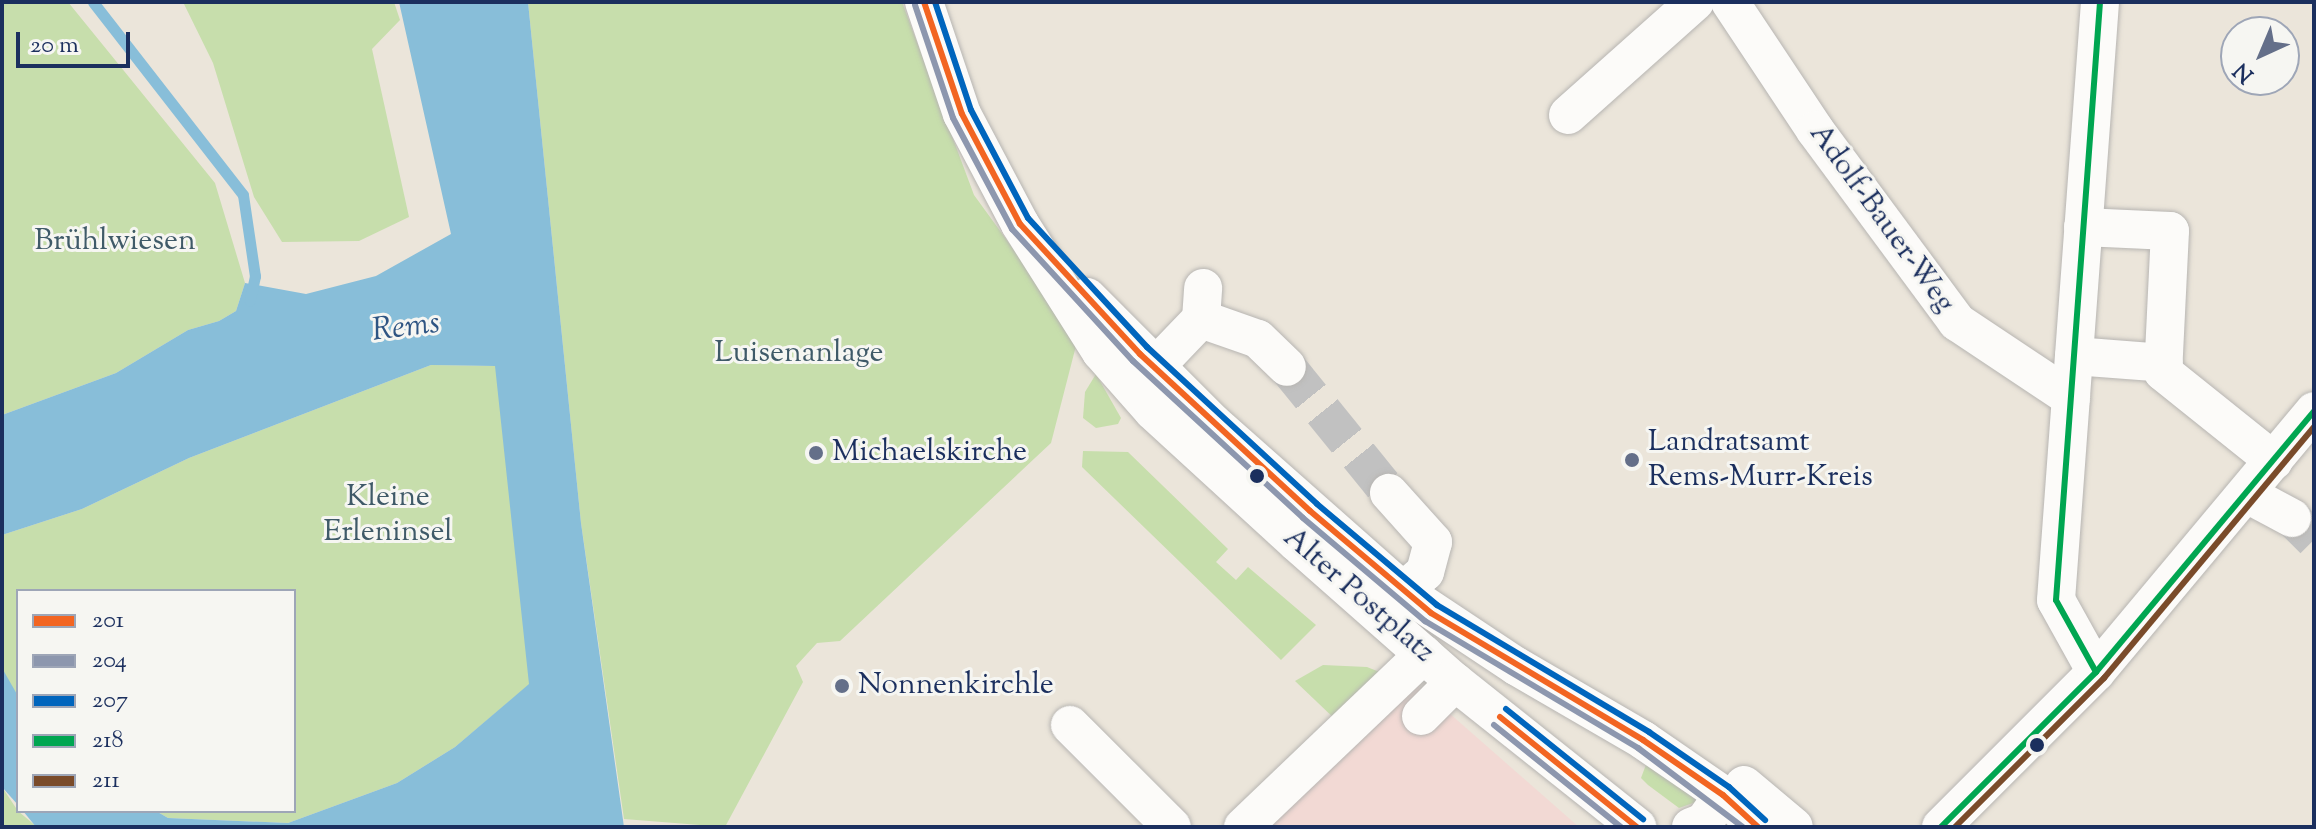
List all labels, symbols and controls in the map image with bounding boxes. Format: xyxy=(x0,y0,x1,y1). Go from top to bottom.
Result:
scale bar xyxy=(20,16,134,66)
north arrow xyxy=(2220,16,2300,96)
text: 20 m xyxy=(30,29,79,63)
text: N xyxy=(2227,54,2262,89)
street label: Adolf-Bauer-Weg xyxy=(1800,118,1962,320)
park label: Brühlwiesen xyxy=(34,224,196,260)
water label: Rems xyxy=(370,305,442,351)
park label: Luisenanlage xyxy=(714,336,884,372)
place label: Landratsamt Rems-Murr-Kreis xyxy=(1648,425,1873,496)
place label: Michaelskirche xyxy=(832,435,1027,471)
marker: Michaelskirche xyxy=(807,444,825,462)
marker: Landratsamt Rems-Murr-Kreis xyxy=(1623,451,1641,469)
unlabelled marker xyxy=(1249,468,1265,484)
park label: Kleine Erleninsel xyxy=(323,480,453,550)
street label: Alter Postplatz xyxy=(1275,521,1441,671)
legend xyxy=(16,589,296,813)
text: 201 xyxy=(92,604,124,638)
text: 204 xyxy=(92,644,127,678)
place label: Nonnenkirchle xyxy=(858,668,1054,704)
marker: Nonnenkirchle xyxy=(833,677,851,695)
text: 207 xyxy=(92,684,128,718)
text: 218 xyxy=(92,724,123,758)
unlabelled marker xyxy=(2029,737,2045,753)
text: 211 xyxy=(92,764,120,798)

